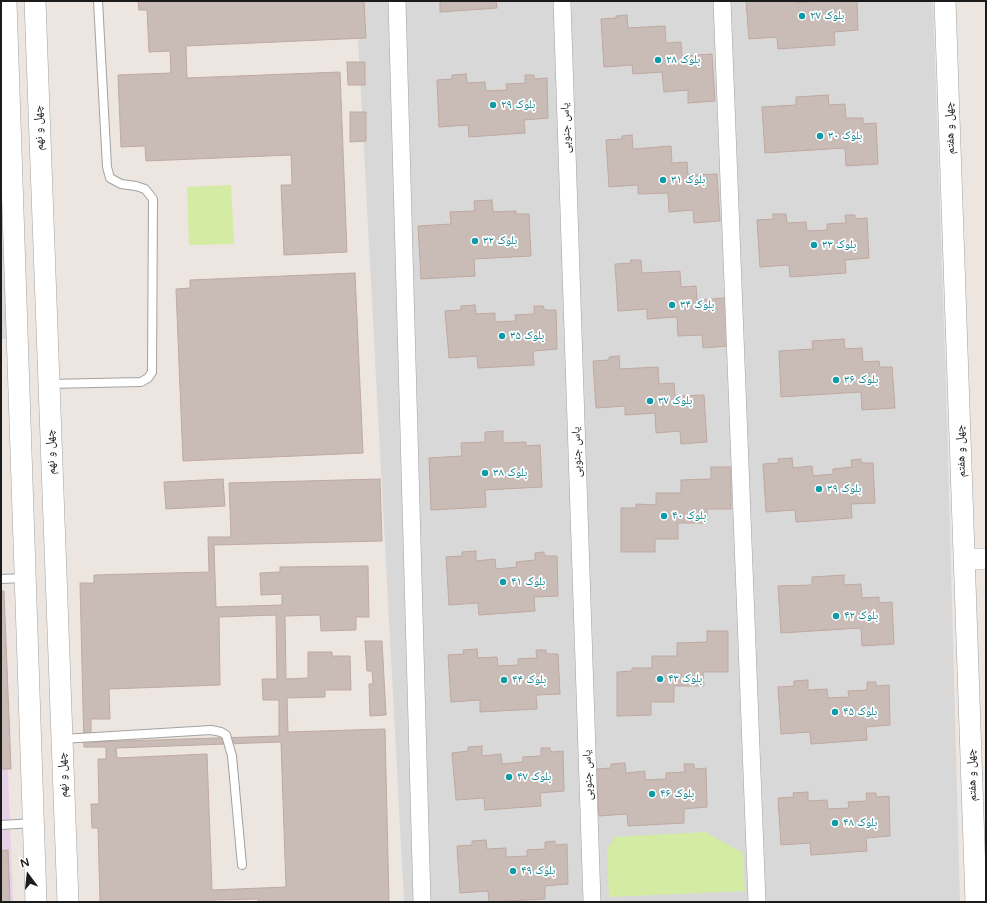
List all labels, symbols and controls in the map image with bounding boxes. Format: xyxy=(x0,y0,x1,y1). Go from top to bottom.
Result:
place label: بلوک ۲۷ xyxy=(810,9,844,23)
marker: بلوک ۲۷ xyxy=(797,11,807,21)
place label: بلوک ۲۸ xyxy=(666,53,700,67)
marker: بلوک ۲۸ xyxy=(653,55,663,65)
place label: بلوک ۲۹ xyxy=(501,98,535,112)
marker: بلوک ۲۹ xyxy=(488,100,498,110)
street label: چهل و هفتم xyxy=(942,101,958,155)
street label: یاس جنوبی xyxy=(558,102,574,154)
street label: چهل و نهم xyxy=(31,105,47,151)
place label: بلوک ۳۰ xyxy=(828,129,862,143)
marker: بلوک ۳۰ xyxy=(815,131,825,141)
place label: بلوک ۳۱ xyxy=(671,173,705,187)
marker: بلوک ۳۱ xyxy=(658,175,668,185)
place label: بلوک ۳۲ xyxy=(483,234,517,248)
marker: بلوک ۳۲ xyxy=(470,236,480,246)
place label: بلوک ۳۳ xyxy=(822,238,856,252)
marker: بلوک ۳۳ xyxy=(809,240,819,250)
place label: بلوک ۳۴ xyxy=(680,298,714,312)
marker: بلوک ۳۴ xyxy=(667,300,677,310)
place label: بلوک ۳۵ xyxy=(510,329,544,343)
marker: بلوک ۳۵ xyxy=(497,331,507,341)
place label: بلوک ۳۶ xyxy=(844,373,878,387)
marker: بلوک ۳۶ xyxy=(831,375,841,385)
place label: بلوک ۳۷ xyxy=(658,394,692,408)
marker: بلوک ۳۷ xyxy=(645,396,655,406)
street label: چهل و هفتم xyxy=(953,424,969,478)
street label: یاس جنوبی xyxy=(569,426,585,478)
street label: چهل و نهم xyxy=(43,429,59,475)
place label: بلوک ۳۸ xyxy=(493,466,527,480)
marker: بلوک ۳۸ xyxy=(480,468,490,478)
place label: بلوک ۳۹ xyxy=(827,482,861,496)
marker: بلوک ۳۹ xyxy=(814,484,824,494)
place label: بلوک ۴۰ xyxy=(672,509,706,523)
marker: بلوک ۴۰ xyxy=(659,511,669,521)
place label: بلوک ۴۱ xyxy=(511,575,545,589)
marker: بلوک ۴۱ xyxy=(498,577,508,587)
place label: بلوک ۴۲ xyxy=(844,609,878,623)
marker: بلوک ۴۲ xyxy=(831,611,841,621)
place label: بلوک ۴۳ xyxy=(668,672,702,686)
place label: بلوک ۴۴ xyxy=(512,673,546,687)
marker: بلوک ۴۳ xyxy=(655,674,665,684)
marker: بلوک ۴۴ xyxy=(499,675,509,685)
place label: بلوک ۴۵ xyxy=(843,705,877,719)
marker: بلوک ۴۵ xyxy=(830,707,840,717)
street label: چهل و هفتم xyxy=(964,748,980,802)
street label: یاس جنوبی xyxy=(580,749,596,801)
street label: چهل و نهم xyxy=(55,752,71,798)
place label: بلوک ۴۷ xyxy=(517,770,551,784)
marker: بلوک ۴۷ xyxy=(504,772,514,782)
place label: بلوک ۴۶ xyxy=(660,787,694,801)
marker: بلوک ۴۶ xyxy=(647,789,657,799)
place label: بلوک ۴۸ xyxy=(843,816,877,830)
marker: بلوک ۴۸ xyxy=(830,818,840,828)
north arrow xyxy=(8,855,48,895)
text: N xyxy=(19,856,31,870)
place label: بلوک ۴۹ xyxy=(521,864,555,878)
marker: بلوک ۴۹ xyxy=(508,866,518,876)

